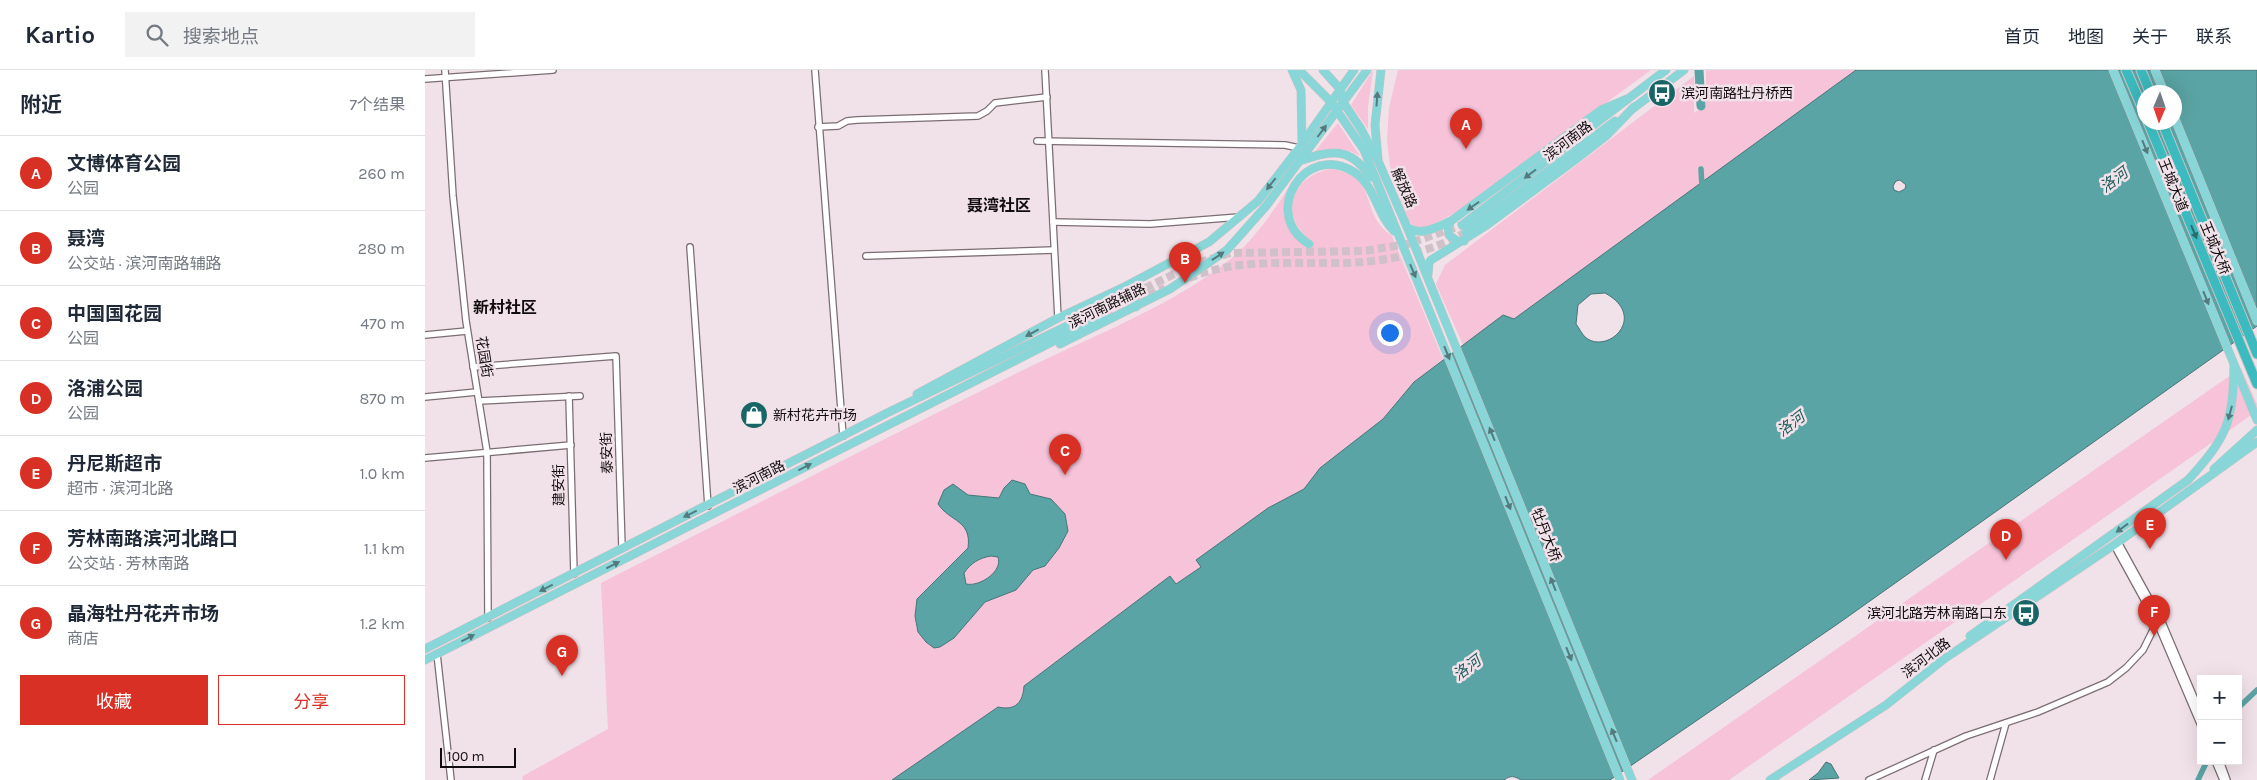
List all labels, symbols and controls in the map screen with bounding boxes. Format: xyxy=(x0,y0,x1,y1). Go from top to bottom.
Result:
search box xyxy=(125,12,475,57)
text: Kartio xyxy=(25,21,95,49)
icon: search xyxy=(143,21,171,49)
text: 搜索地点 xyxy=(183,26,259,48)
text: 首页 xyxy=(2004,26,2040,48)
text: 地图 xyxy=(2068,26,2104,48)
text: 关于 xyxy=(2132,26,2168,48)
text: 联系 xyxy=(2196,26,2232,48)
bus stop icon: 滨河南路牡丹桥西 xyxy=(1647,78,1677,108)
place label: 滨河南路牡丹桥西 xyxy=(1681,85,1793,102)
north arrow xyxy=(2137,85,2182,130)
one-way arrow xyxy=(1373,91,1381,107)
text: 附近 xyxy=(20,93,62,117)
text: 7个结果 xyxy=(349,95,405,114)
pin: A xyxy=(1450,108,1482,149)
street label: 滨河南路 xyxy=(1541,117,1595,165)
one-way arrow xyxy=(1317,125,1327,138)
one-way arrow xyxy=(2141,140,2149,155)
text: 文博体育公园 xyxy=(67,153,181,175)
street label: 王城大道 xyxy=(2155,156,2191,214)
water label: 洛河 xyxy=(2097,162,2134,196)
text: A xyxy=(31,164,41,183)
text: 260 m xyxy=(358,164,405,183)
street label: 解放路 xyxy=(1388,165,1420,211)
one-way arrow xyxy=(1524,168,1537,179)
one-way arrow xyxy=(1266,177,1277,190)
text: 公园 xyxy=(67,179,99,198)
district label: 聂湾社区 xyxy=(967,196,1031,215)
one-way arrow xyxy=(1466,201,1480,211)
street label: 王城大桥 xyxy=(2196,219,2234,277)
one-way arrow xyxy=(2190,225,2198,239)
text: 聂湾 xyxy=(67,228,105,250)
text: B xyxy=(31,239,41,258)
text: 280 m xyxy=(358,239,405,258)
pin: B xyxy=(1169,242,1201,283)
one-way arrow xyxy=(1212,251,1225,261)
text: 公交站 · 滨河南路辅路 xyxy=(67,254,221,273)
one-way arrow xyxy=(1410,264,1418,278)
street label: 滨河南路辅路 xyxy=(1066,280,1148,332)
one-way arrow xyxy=(2203,291,2211,305)
district label: 新村社区 xyxy=(473,298,537,317)
text: 中国国花园 xyxy=(67,303,162,325)
text: C xyxy=(31,314,41,333)
text: 470 m xyxy=(360,314,405,333)
your location xyxy=(1377,320,1403,346)
text: 公园 xyxy=(67,329,99,348)
one-way arrow xyxy=(1024,329,1039,337)
street label: 花园街 xyxy=(472,335,496,379)
one-way arrow xyxy=(1444,345,1451,360)
text: 洛浦公园 xyxy=(67,378,143,400)
text: D xyxy=(31,389,41,408)
text: 870 m xyxy=(359,389,405,408)
shop icon: 新村花卉市场 xyxy=(739,400,769,430)
text: 公园 xyxy=(67,404,99,423)
water label: 洛河 xyxy=(1774,406,1811,440)
one-way arrow xyxy=(2226,406,2234,421)
place label: 新村花卉市场 xyxy=(773,407,857,424)
one-way arrow xyxy=(1487,426,1495,441)
street label: 泰安街 xyxy=(598,432,616,474)
pin: C xyxy=(1049,434,1081,475)
text: 丹尼斯超市 xyxy=(67,453,162,475)
street label: 滨河南路 xyxy=(730,457,788,497)
one-way arrow xyxy=(798,463,812,471)
text: E xyxy=(31,464,41,483)
text: 1.0 km xyxy=(360,464,405,483)
street label: 建安街 xyxy=(550,464,568,506)
text: 超市 · 滨河北路 xyxy=(67,479,173,498)
one-way arrow xyxy=(1504,496,1512,511)
street label: 牡丹大桥 xyxy=(1528,506,1564,564)
pin: E xyxy=(2134,508,2166,549)
one-way arrow xyxy=(683,510,698,518)
pin: D xyxy=(1990,519,2022,560)
one-way arrow xyxy=(2115,523,2129,533)
text: 芳林南路滨河北路口 xyxy=(67,528,238,550)
text: F xyxy=(32,539,40,558)
text: 1.1 km xyxy=(364,539,405,558)
text: 公交站 · 芳林南路 xyxy=(67,554,189,573)
one-way arrow xyxy=(606,560,621,569)
one-way arrow xyxy=(1548,577,1556,591)
one-way arrow xyxy=(539,584,553,592)
pin: F xyxy=(2138,595,2170,636)
bus stop icon: 滨河北路芳林南路口东 xyxy=(2011,598,2041,628)
text: 晶海牡丹花卉市场 xyxy=(67,603,219,625)
place label: 滨河北路芳林南路口东 xyxy=(1867,605,2007,622)
text: G xyxy=(31,614,41,633)
text: 1.2 km xyxy=(360,614,405,633)
text: 商店 xyxy=(67,629,99,648)
one-way arrow xyxy=(461,634,476,642)
street label: 滨河北路 xyxy=(1899,634,1953,682)
pin: G xyxy=(546,635,578,676)
one-way arrow xyxy=(1566,647,1574,661)
water label: 洛河 xyxy=(1450,650,1487,684)
button: 收藏 xyxy=(20,675,208,725)
button: 分享 xyxy=(218,675,405,725)
map controls xyxy=(2197,675,2242,765)
button: + xyxy=(2197,675,2242,720)
button: − xyxy=(2197,720,2242,765)
one-way arrow xyxy=(1609,728,1617,742)
scale bar xyxy=(440,745,516,768)
text: 100 m xyxy=(447,748,485,765)

